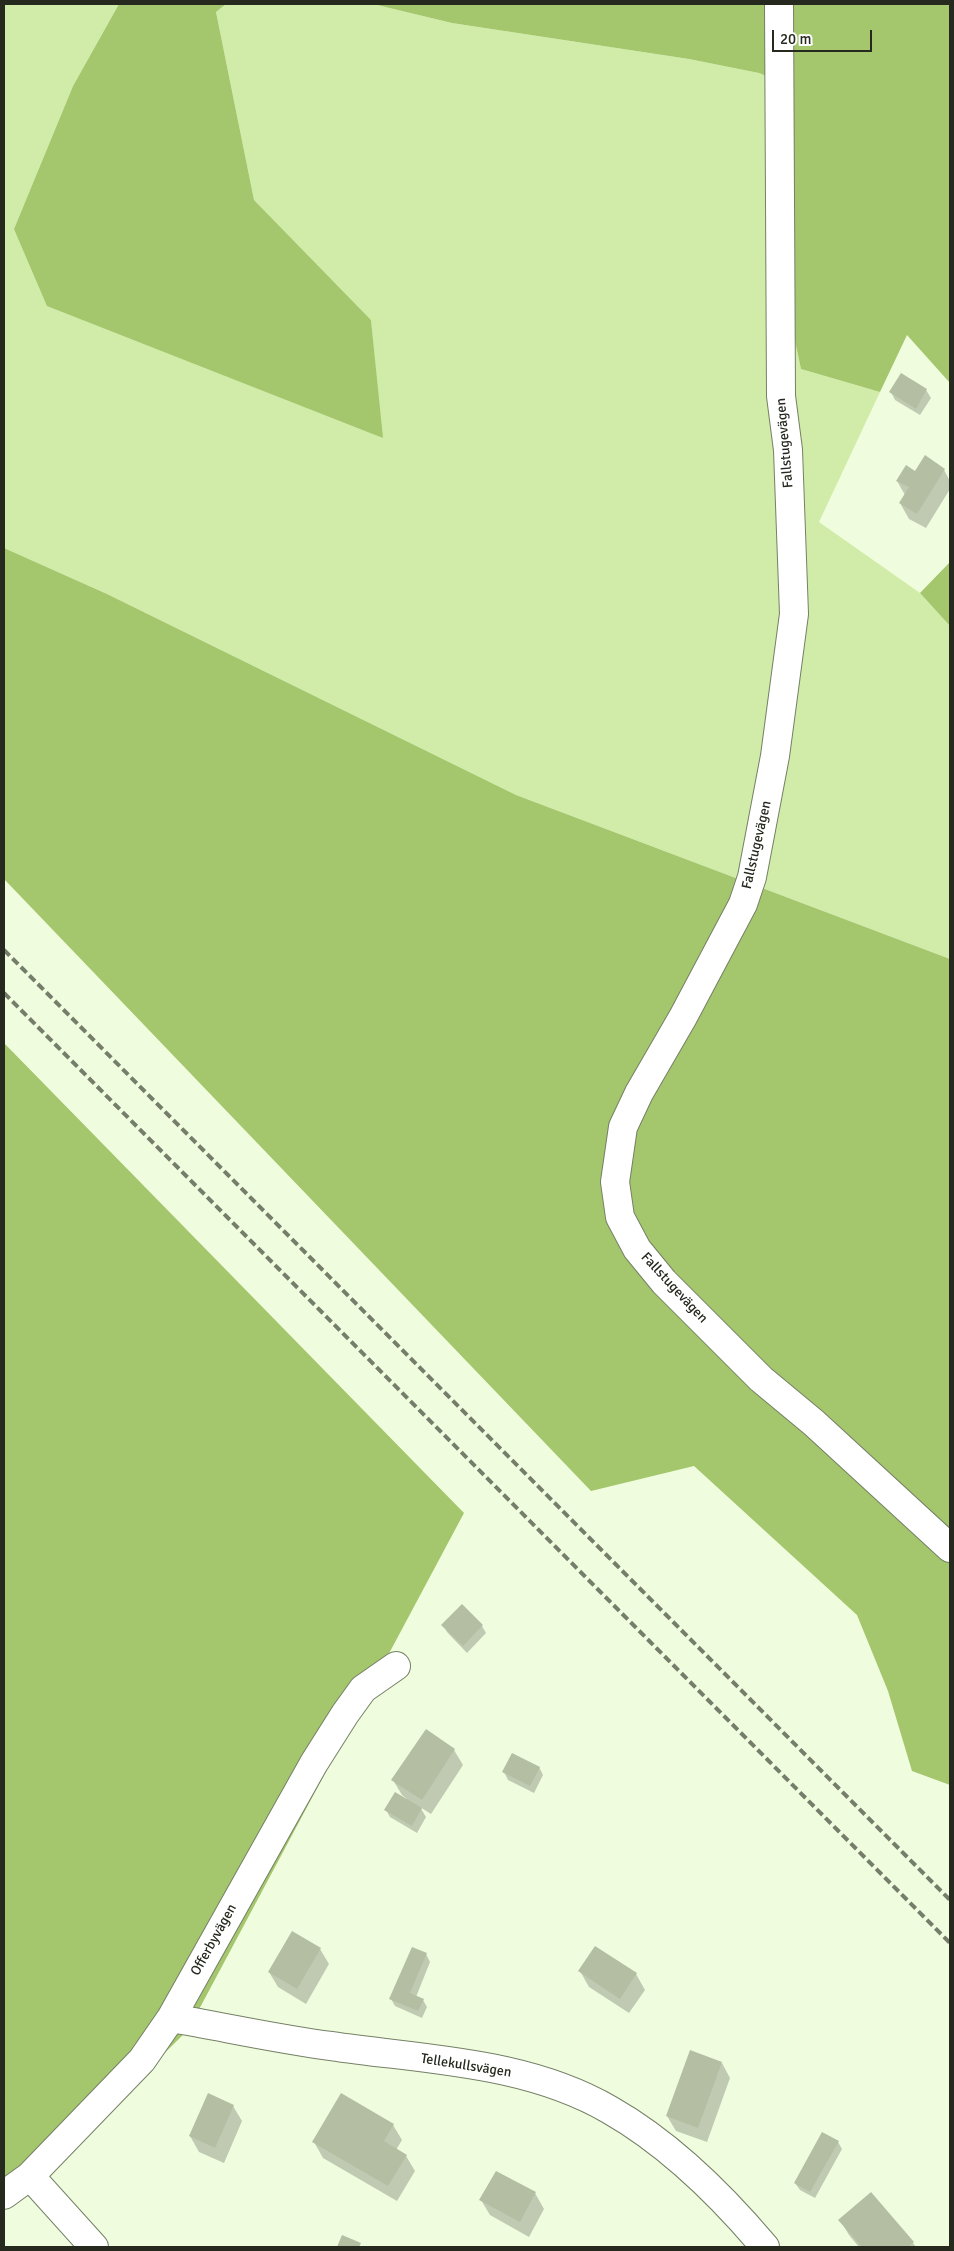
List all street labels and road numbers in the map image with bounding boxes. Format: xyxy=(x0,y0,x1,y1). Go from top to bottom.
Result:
street label: Fallstugevägen xyxy=(773,397,797,489)
street label: Fallstugevägen xyxy=(739,799,775,891)
street label: Fallstugevägen xyxy=(637,1249,711,1327)
street label: Offerbyvägen xyxy=(187,1901,241,1979)
street label: Tellekullsvägen xyxy=(419,2051,513,2081)

